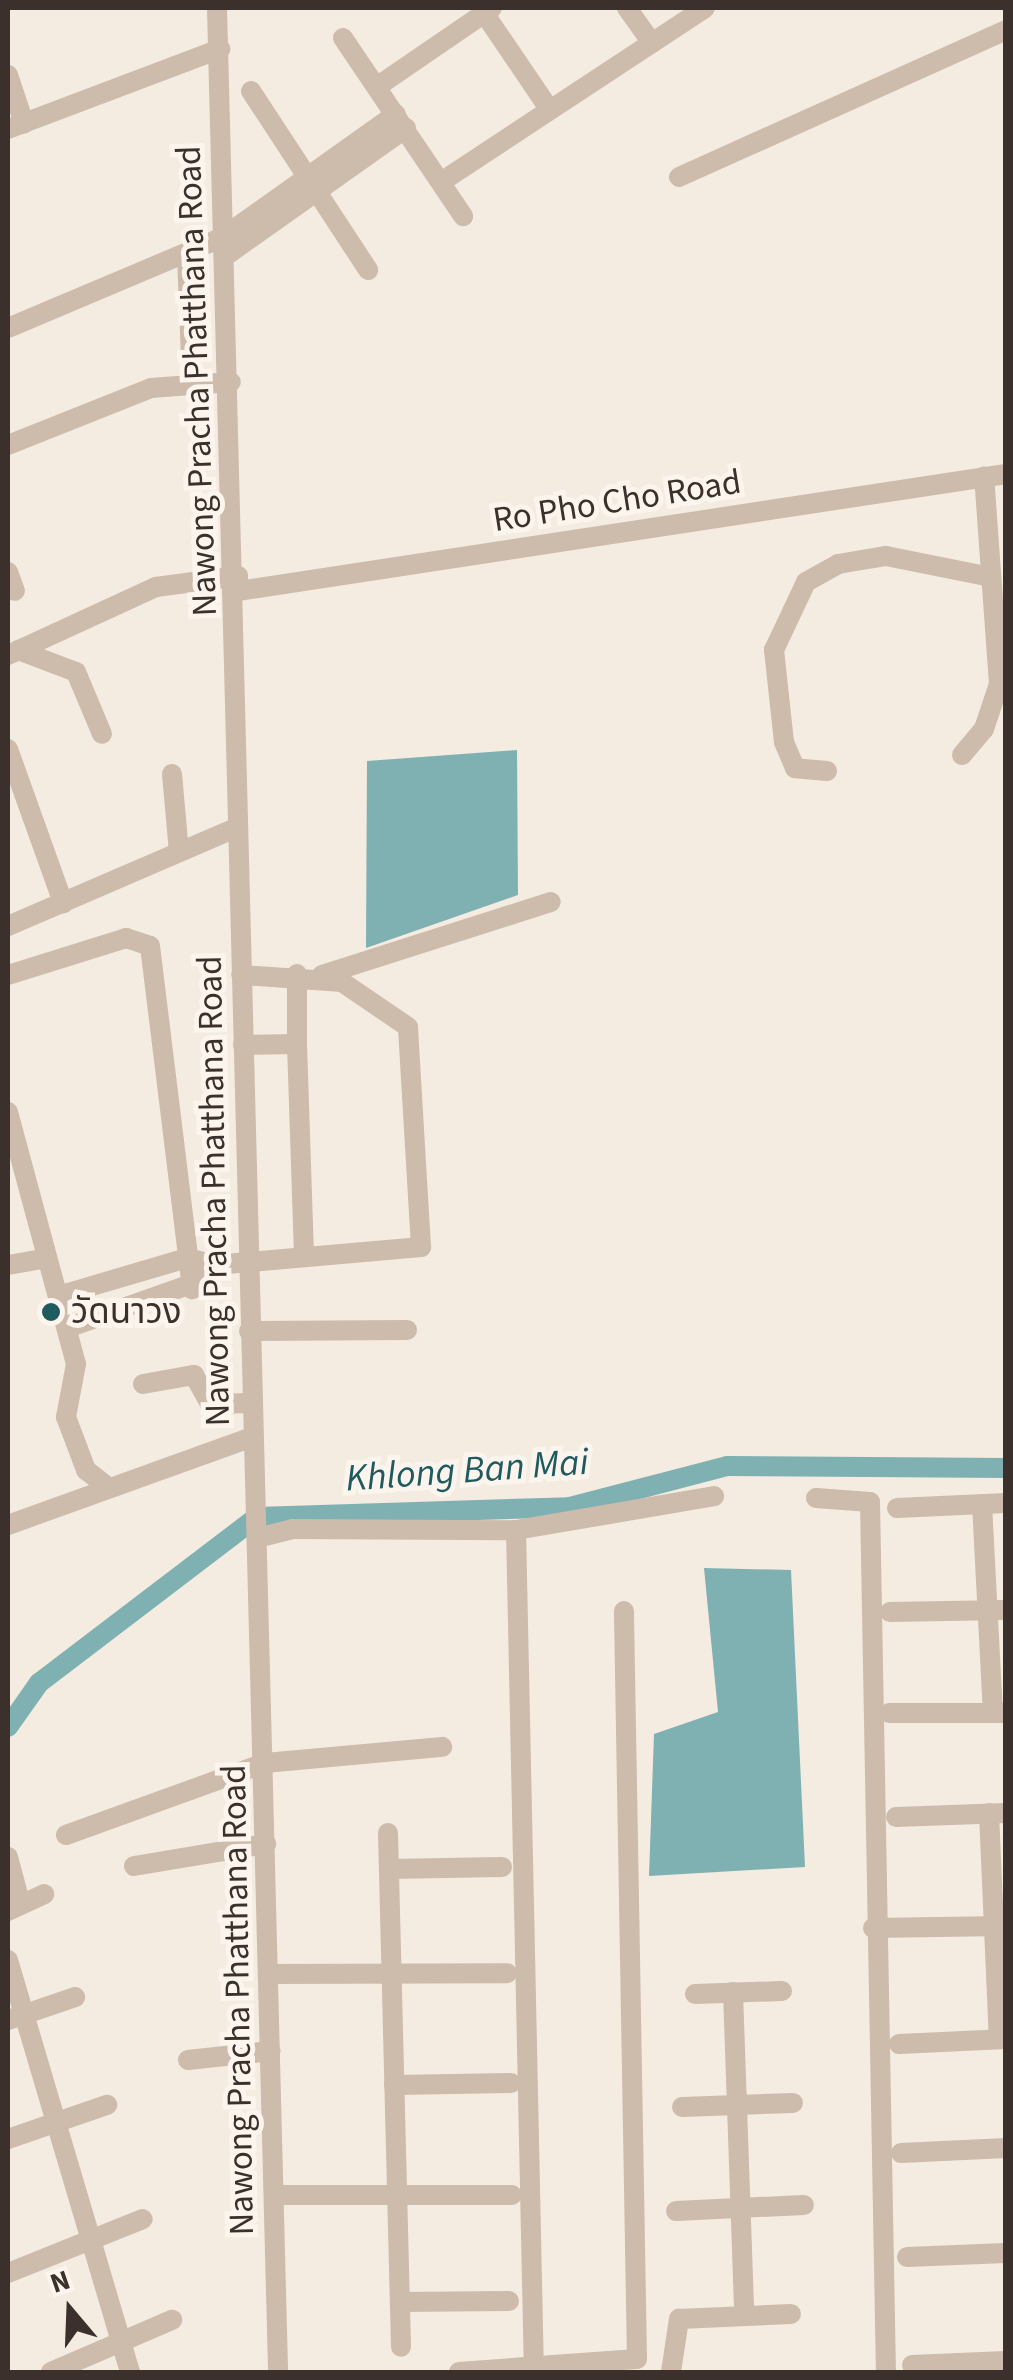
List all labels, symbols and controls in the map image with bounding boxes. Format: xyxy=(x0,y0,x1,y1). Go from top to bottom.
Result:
street label: Nawong Pracha Phatthana Road xyxy=(168,145,226,617)
street label: Ro Pho Cho Road xyxy=(490,461,744,541)
street label: Nawong Pracha Phatthana Road xyxy=(189,955,239,1427)
place label: วัดนาวง xyxy=(71,1291,181,1333)
marker: วัดนาวง xyxy=(40,1301,62,1323)
water label: Khlong Ban Mai xyxy=(344,1440,590,1502)
street label: Nawong Pracha Phatthana Road xyxy=(213,1764,263,2236)
north arrow xyxy=(20,2260,120,2360)
text: N xyxy=(45,2260,76,2304)

